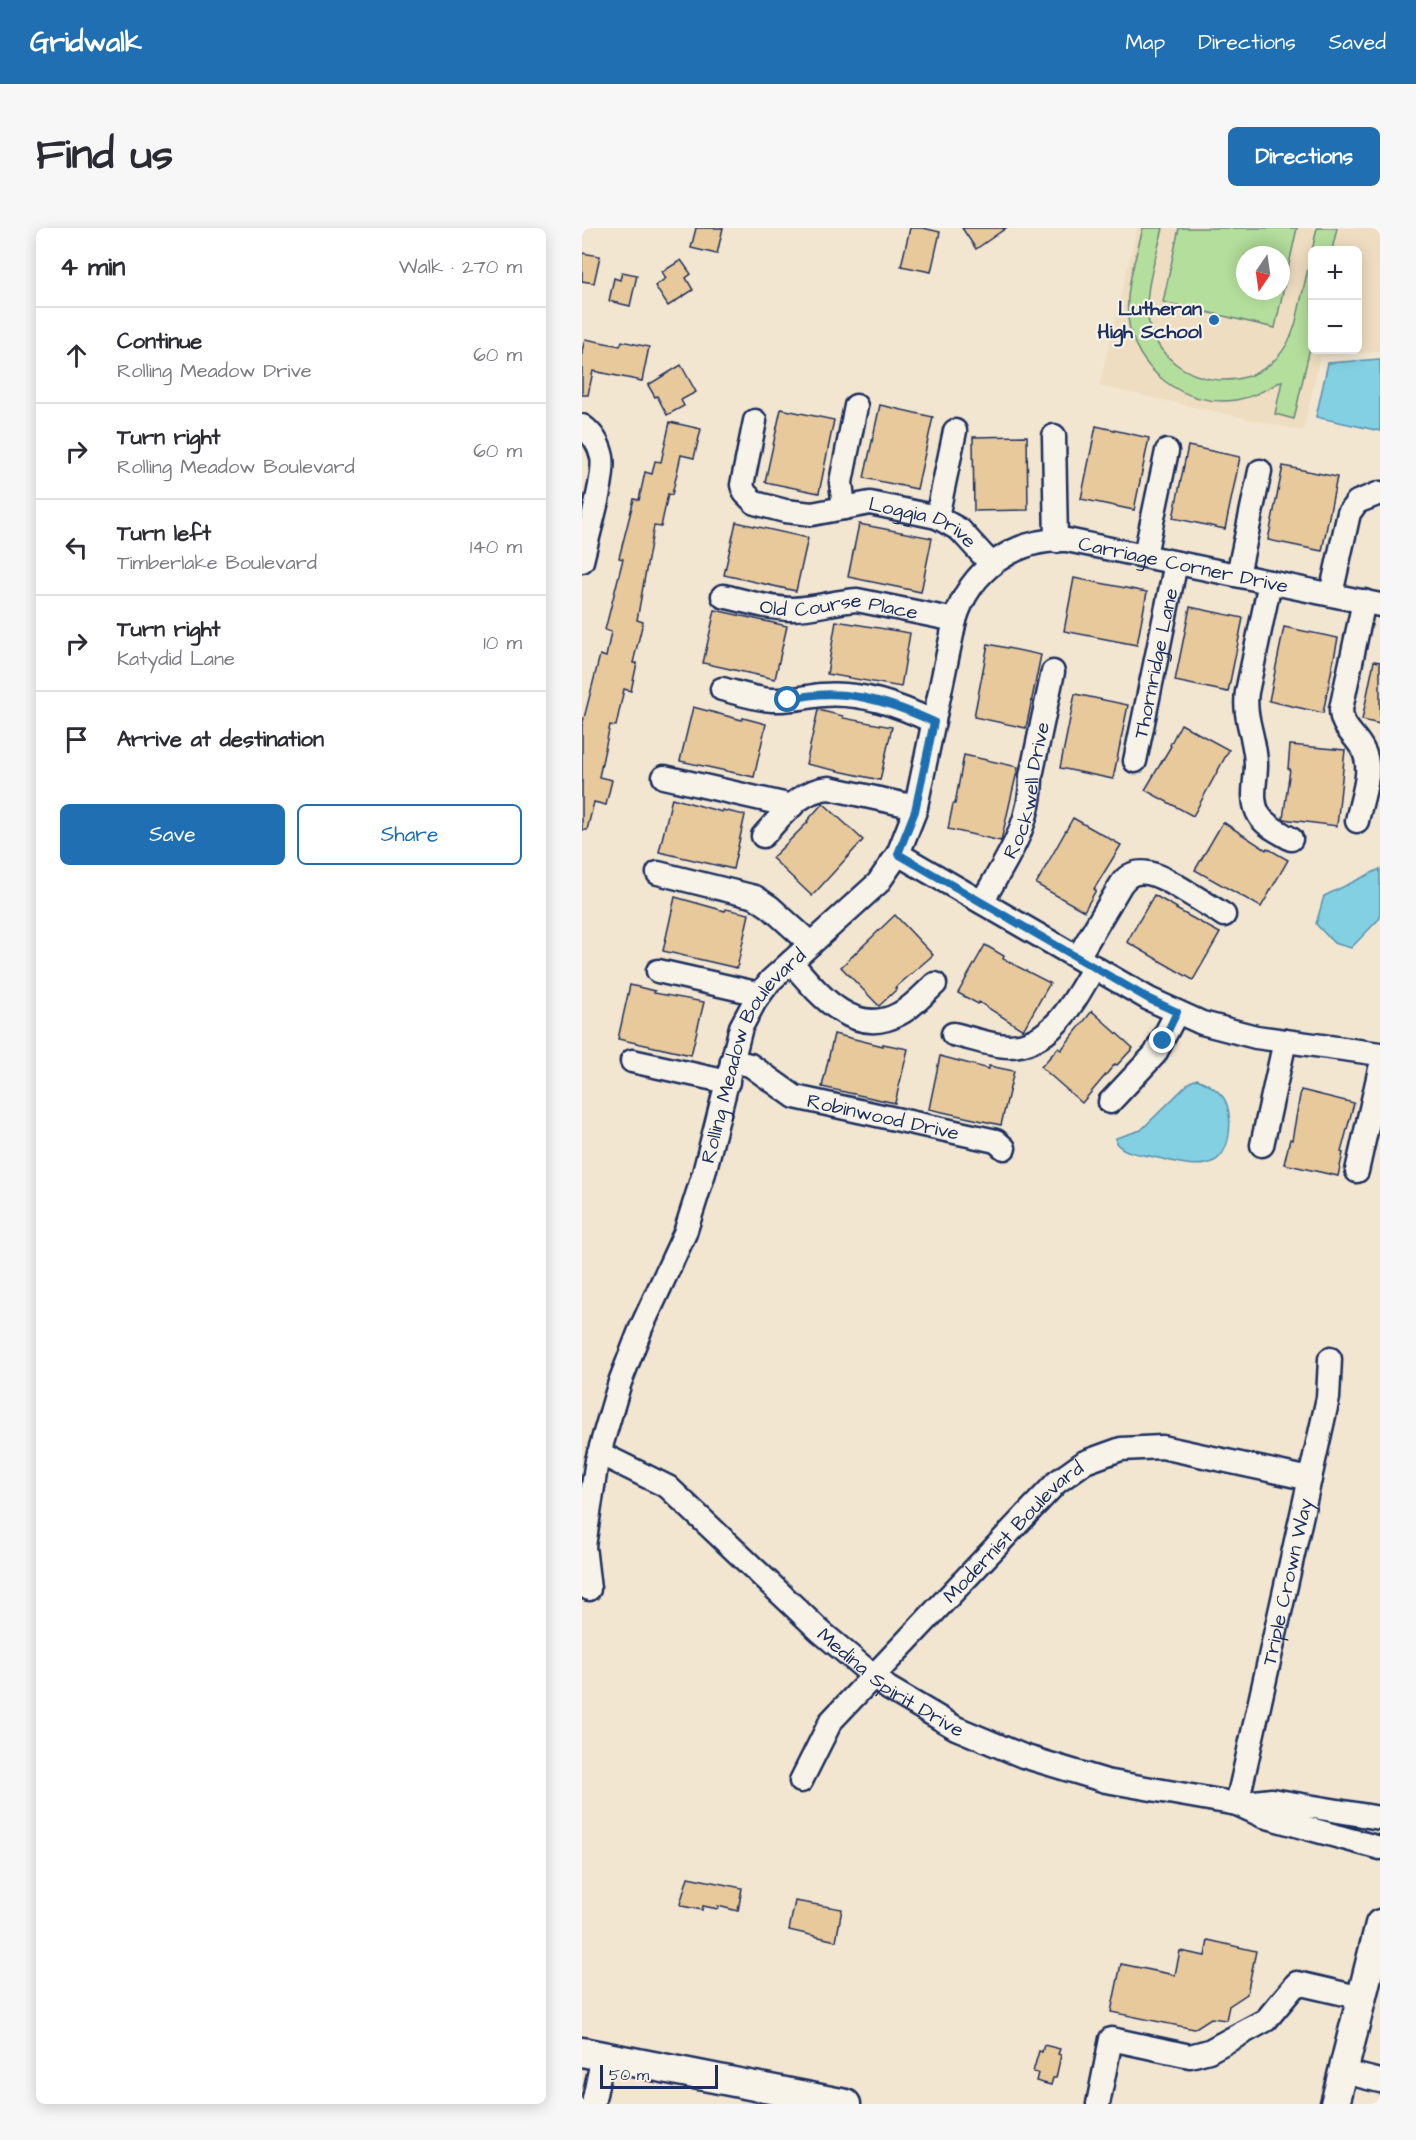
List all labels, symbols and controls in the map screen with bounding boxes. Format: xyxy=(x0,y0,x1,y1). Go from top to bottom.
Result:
text: Gridwalk xyxy=(30,23,142,62)
text: Map xyxy=(1125,28,1165,57)
text: Directions xyxy=(1198,28,1296,57)
text: Saved xyxy=(1329,28,1386,57)
text: Find us xyxy=(36,127,173,185)
button: Directions xyxy=(1228,127,1380,186)
north arrow xyxy=(1236,246,1290,300)
map controls xyxy=(1308,246,1362,354)
button: + xyxy=(1308,246,1362,300)
text: 4 min xyxy=(60,249,125,285)
text: Walk · 270 m xyxy=(399,253,522,281)
place label: Lutheran High School xyxy=(1098,295,1202,347)
button: − xyxy=(1308,300,1362,354)
marker: Lutheran High School xyxy=(1207,313,1221,327)
text: Continue xyxy=(117,326,202,357)
icon: ahead xyxy=(60,339,93,372)
text: 60 m xyxy=(473,341,522,369)
text: Rolling Meadow Drive xyxy=(117,357,312,385)
text: Turn right xyxy=(117,422,220,453)
icon: right xyxy=(60,435,93,468)
text: 60 m xyxy=(473,437,522,465)
text: Rolling Meadow Boulevard xyxy=(117,453,355,481)
street label: Loggia Drive xyxy=(866,490,983,555)
text: Turn left xyxy=(117,518,211,549)
street label: Carriage Corner Drive xyxy=(1076,530,1291,601)
icon: left xyxy=(60,531,93,564)
text: 140 m xyxy=(470,533,522,561)
text: Timberlake Boulevard xyxy=(117,549,317,577)
street label: Thornridge Lane xyxy=(1127,585,1186,741)
street label: Old Course Place xyxy=(757,587,920,627)
text: Turn right xyxy=(117,614,220,645)
icon: right xyxy=(60,627,93,660)
text: 10 m xyxy=(483,629,522,657)
text: Katydid Lane xyxy=(117,645,235,673)
route start xyxy=(774,686,800,712)
street label: Rockwell Drive xyxy=(996,719,1057,864)
icon: arrive xyxy=(60,723,93,756)
text: Arrive at destination xyxy=(117,724,324,755)
button: Save xyxy=(60,804,285,865)
button: Share xyxy=(297,804,522,865)
street label: Rolling Meadow Boulevard xyxy=(694,942,812,1166)
route end xyxy=(1149,1027,1175,1053)
street label: Robinwood Drive xyxy=(804,1087,962,1148)
street label: Modernist Boulevard xyxy=(937,1454,1090,1610)
street label: Triple Crown Way xyxy=(1256,1496,1321,1668)
street label: Medina Spirit Drive xyxy=(811,1621,968,1745)
scale bar xyxy=(600,2062,718,2090)
text: 50 m xyxy=(609,2064,649,2086)

